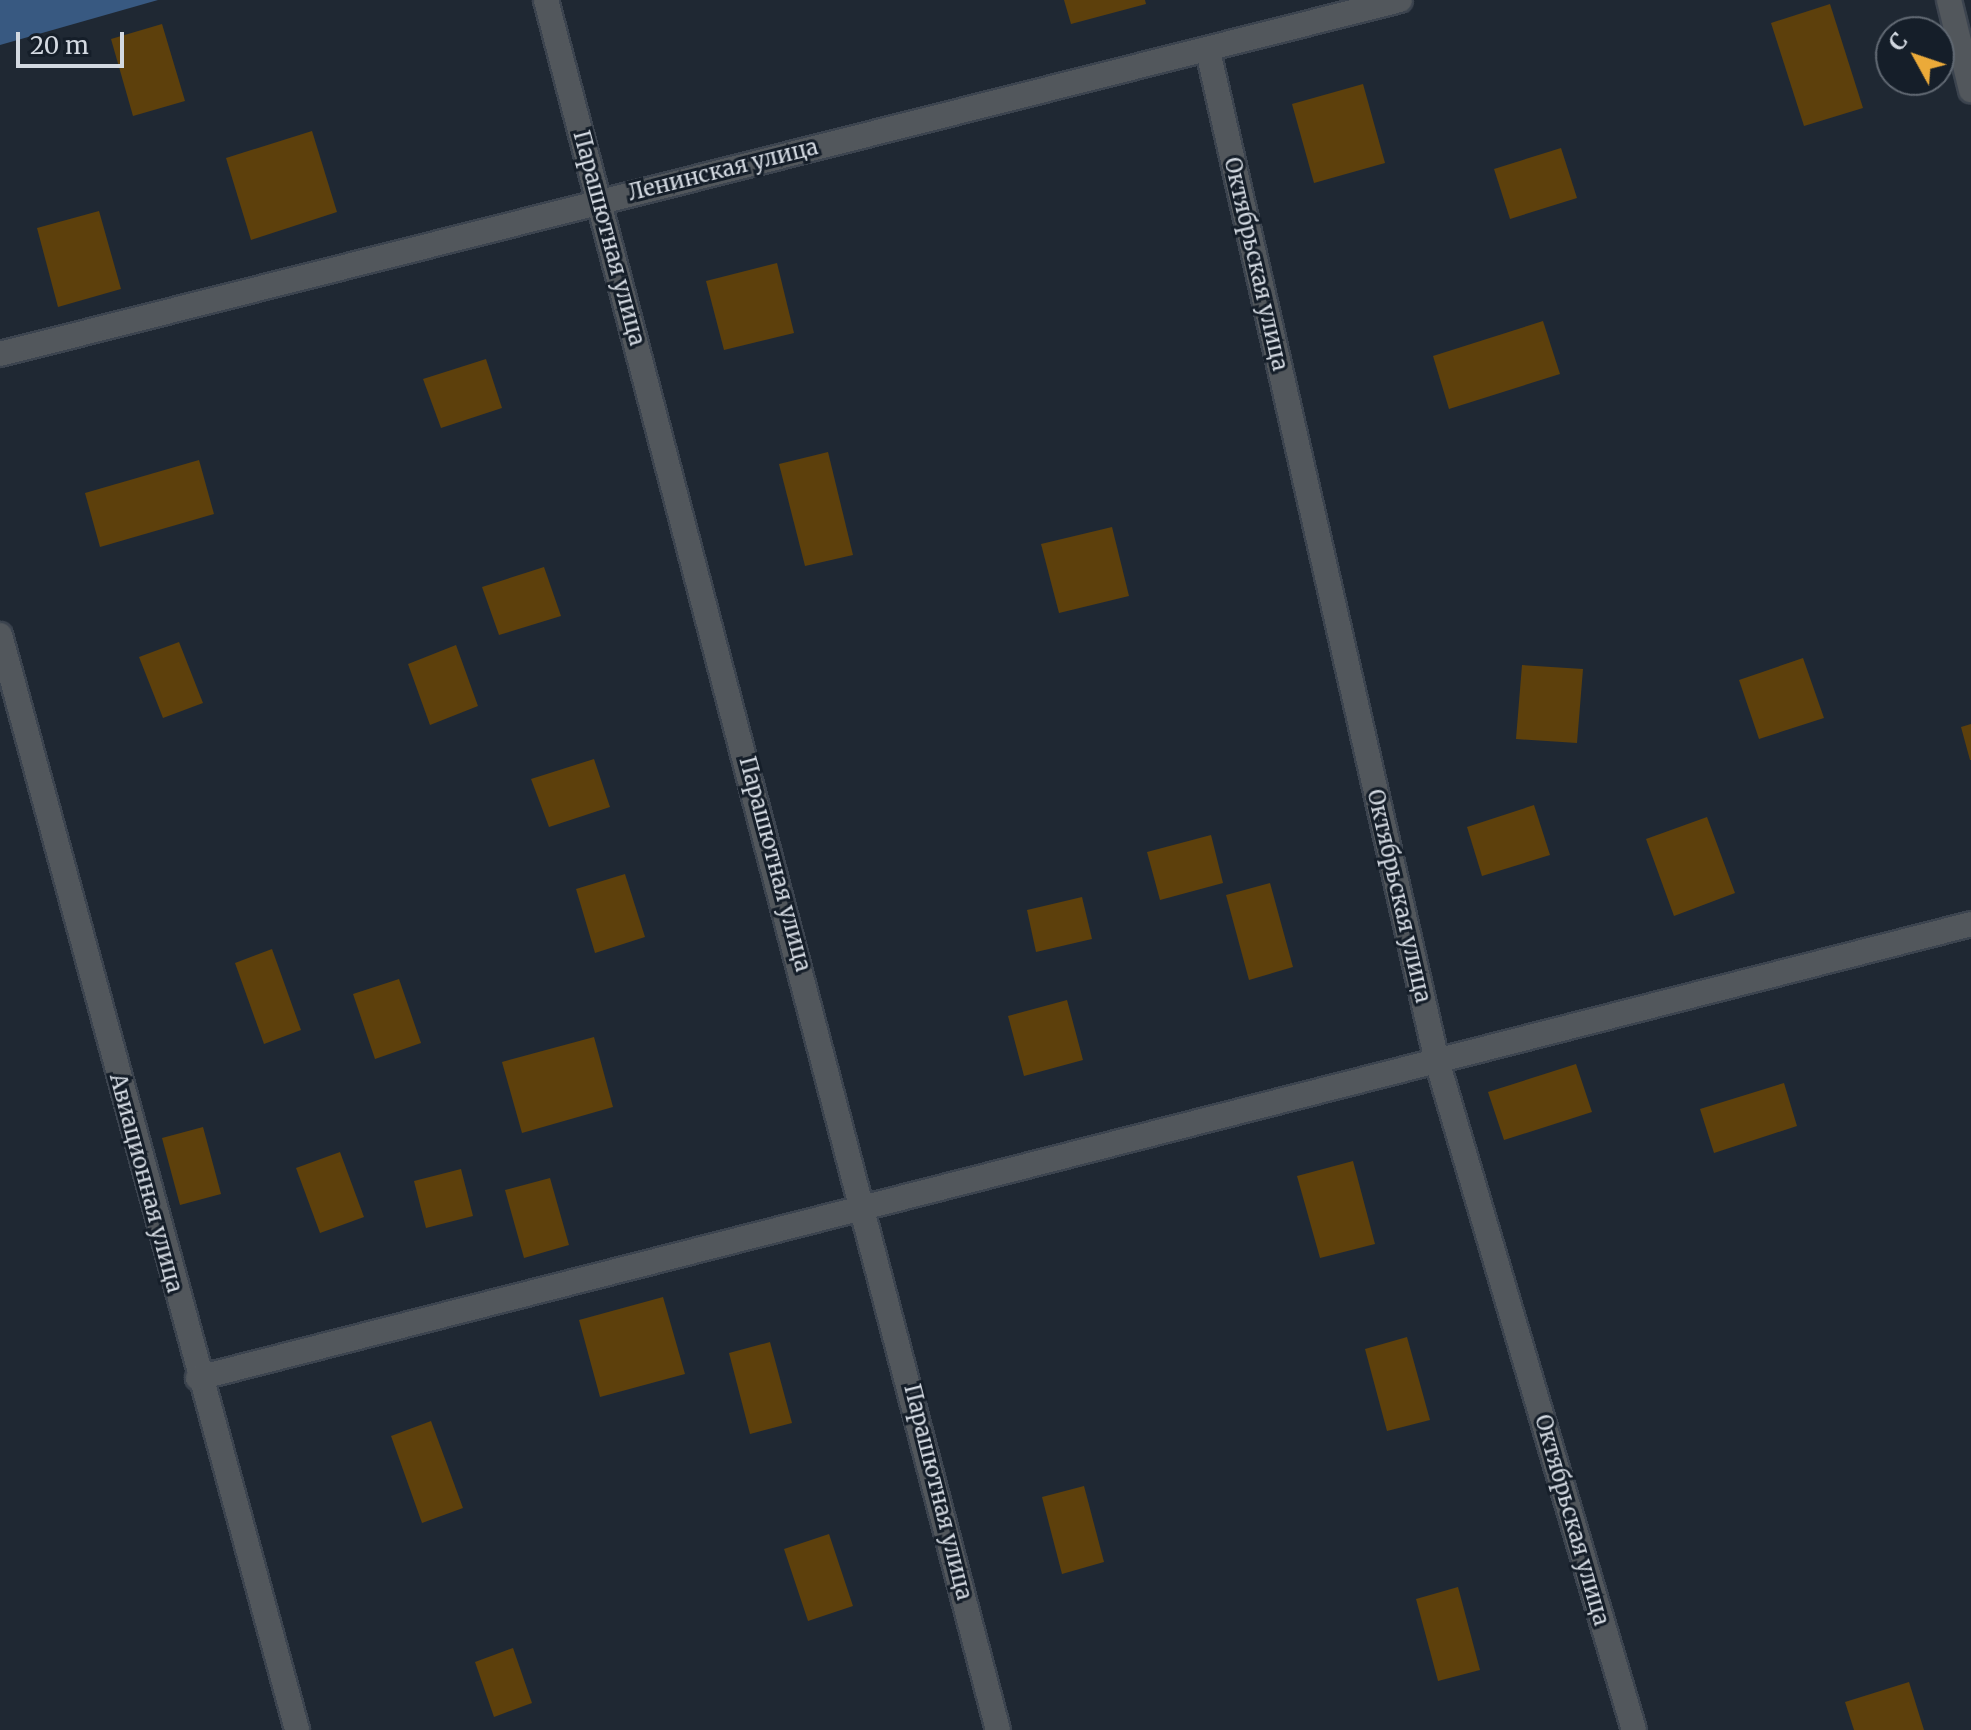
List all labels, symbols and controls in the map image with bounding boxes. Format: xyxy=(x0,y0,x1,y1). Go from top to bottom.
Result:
scale bar xyxy=(20,16,128,66)
north arrow xyxy=(1875,16,1955,96)
text: С xyxy=(1883,27,1914,56)
text: 20 m xyxy=(30,30,89,61)
street label: Парашютная улица xyxy=(568,128,650,348)
street label: Ленинская улица xyxy=(625,134,821,206)
street label: Октябрьская улица xyxy=(1219,155,1293,373)
street label: Парашютная улица xyxy=(734,754,816,974)
street label: Октябрьская улица xyxy=(1362,787,1436,1005)
street label: Авиационная улица xyxy=(104,1071,188,1295)
street label: Парашютная улица xyxy=(898,1381,978,1603)
street label: Октябрьская улица xyxy=(1529,1412,1615,1628)

